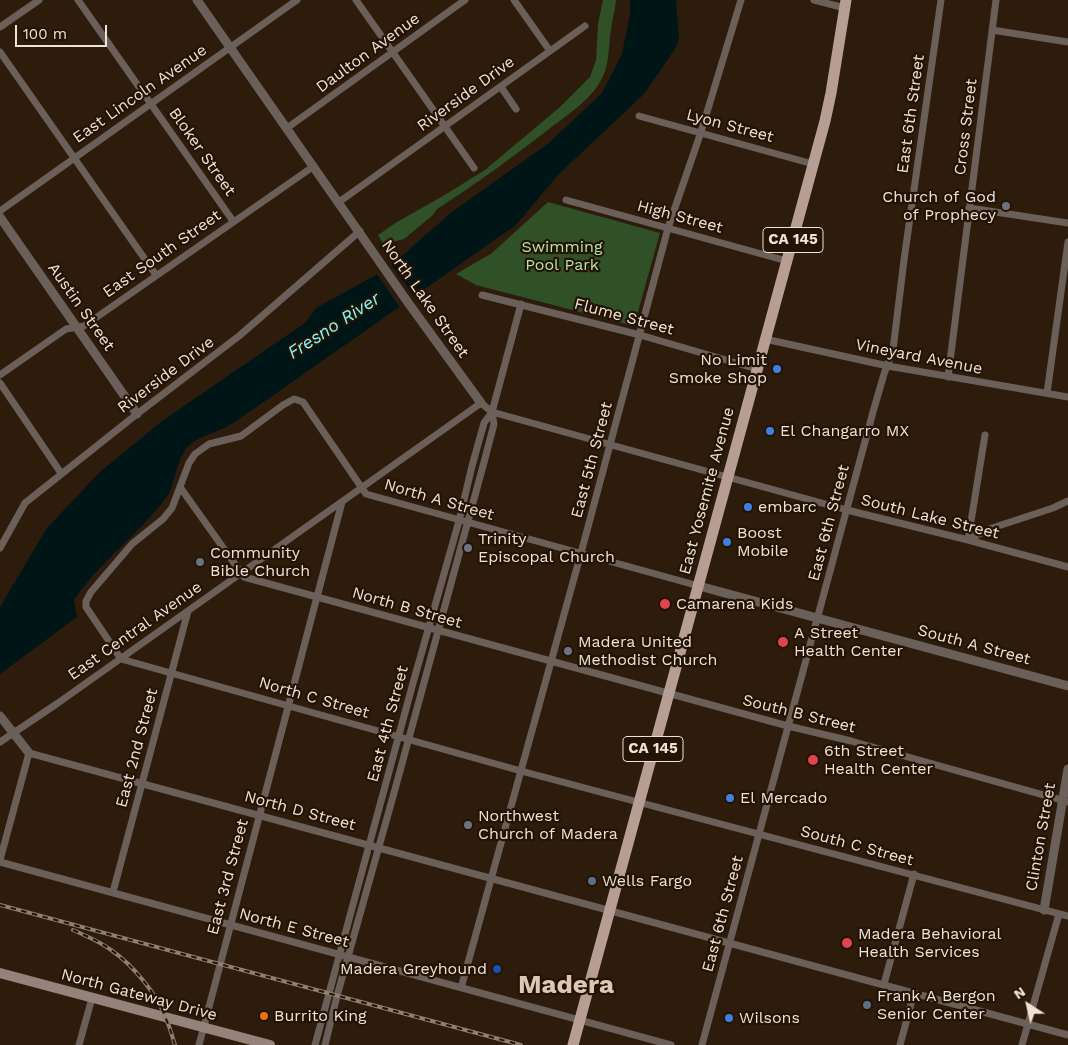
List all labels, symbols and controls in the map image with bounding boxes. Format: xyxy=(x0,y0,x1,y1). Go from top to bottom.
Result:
street label: Daulton Avenue xyxy=(312,9,424,97)
scale bar xyxy=(18,15,110,47)
text: 100 m xyxy=(23,25,67,43)
street label: East Lincoln Avenue xyxy=(69,41,211,147)
street label: Riverside Drive xyxy=(414,52,518,136)
street label: East 6th Street xyxy=(893,53,929,175)
street label: Cross Street xyxy=(951,78,981,176)
street label: Bloker Street xyxy=(165,104,239,200)
street label: Lyon Street xyxy=(684,105,776,147)
place label: Church of God of Prophecy xyxy=(882,187,996,225)
street label: High Street xyxy=(635,196,725,238)
marker: Church of God of Prophecy xyxy=(1000,200,1012,212)
street label: East South Street xyxy=(99,206,225,302)
road number: CA 145 xyxy=(763,228,823,252)
street label: North Lake Street xyxy=(377,236,473,362)
park label: Swimming Pool Park xyxy=(521,237,603,275)
street label: Austin Street xyxy=(44,259,118,355)
water label: Fresno River xyxy=(284,288,384,364)
street label: Flume Street xyxy=(572,294,676,340)
street label: Riverside Drive xyxy=(114,333,218,417)
street label: Vineyard Avenue xyxy=(854,335,984,379)
place label: No Limit Smoke Shop xyxy=(669,350,767,388)
marker: No Limit Smoke Shop xyxy=(771,363,783,375)
street label: East 5th Street xyxy=(567,400,617,520)
street label: East Yosemite Avenue xyxy=(675,405,739,577)
place label: El Changarro MX xyxy=(780,421,909,441)
marker: El Changarro MX xyxy=(764,425,776,437)
street label: East 6th Street xyxy=(804,463,854,583)
street label: North A Street xyxy=(382,475,496,525)
street label: South Lake Street xyxy=(859,491,1001,543)
place label: embarc xyxy=(758,497,817,517)
marker: embarc xyxy=(742,501,754,513)
place label: Boost Mobile xyxy=(737,523,789,561)
place label: Trinity Episcopal Church xyxy=(478,529,615,567)
marker: Boost Mobile xyxy=(721,536,733,548)
marker: Trinity Episcopal Church xyxy=(462,542,474,554)
place label: Community Bible Church xyxy=(210,543,310,581)
marker: Community Bible Church xyxy=(194,556,206,568)
street label: East Central Avenue xyxy=(64,578,206,684)
street label: North B Street xyxy=(350,583,464,633)
place label: Camarena Kids xyxy=(676,594,793,614)
marker: Camarena Kids xyxy=(658,597,672,611)
street label: South A Street xyxy=(916,621,1032,669)
place label: A Street Health Center xyxy=(794,623,903,661)
place label: Madera United Methodist Church xyxy=(578,632,718,670)
marker: A Street Health Center xyxy=(776,635,790,649)
marker: Madera United Methodist Church xyxy=(562,645,574,657)
street label: East 4th Street xyxy=(363,664,413,784)
street label: North C Street xyxy=(257,673,371,723)
street label: East 2nd Street xyxy=(112,686,162,810)
street label: South B Street xyxy=(740,691,858,737)
road number: CA 145 xyxy=(623,736,683,762)
place label: 6th Street Health Center xyxy=(824,741,933,779)
marker: 6th Street Health Center xyxy=(806,753,820,767)
street label: Clinton Street xyxy=(1022,781,1060,893)
street label: North D Street xyxy=(242,787,358,835)
place label: El Mercado xyxy=(740,788,827,808)
marker: El Mercado xyxy=(724,792,736,804)
place label: Northwest Church of Madera xyxy=(478,806,618,844)
street label: East 3rd Street xyxy=(203,817,253,937)
marker: Northwest Church of Madera xyxy=(462,819,474,831)
street label: South C Street xyxy=(798,822,916,870)
street label: East 6th Street xyxy=(698,854,748,974)
place label: Wells Fargo xyxy=(602,871,692,891)
marker: Wells Fargo xyxy=(586,875,598,887)
street label: North E Street xyxy=(237,904,351,952)
place label: Madera Behavioral Health Services xyxy=(858,924,1002,962)
marker: Madera Behavioral Health Services xyxy=(840,936,854,950)
place label: Madera Greyhound xyxy=(340,959,487,979)
marker: Madera Greyhound xyxy=(491,963,503,975)
street label: North Gateway Drive xyxy=(59,965,219,1025)
district label: Madera xyxy=(518,969,614,1001)
north arrow xyxy=(1003,980,1053,1030)
text: N xyxy=(1011,983,1028,1002)
place label: Frank A Bergon Senior Center xyxy=(877,986,996,1024)
marker: Frank A Bergon Senior Center xyxy=(861,999,873,1011)
place label: Burrito King xyxy=(274,1006,367,1026)
place label: Wilsons xyxy=(739,1008,800,1028)
marker: Burrito King xyxy=(258,1010,270,1022)
marker: Wilsons xyxy=(723,1012,735,1024)

